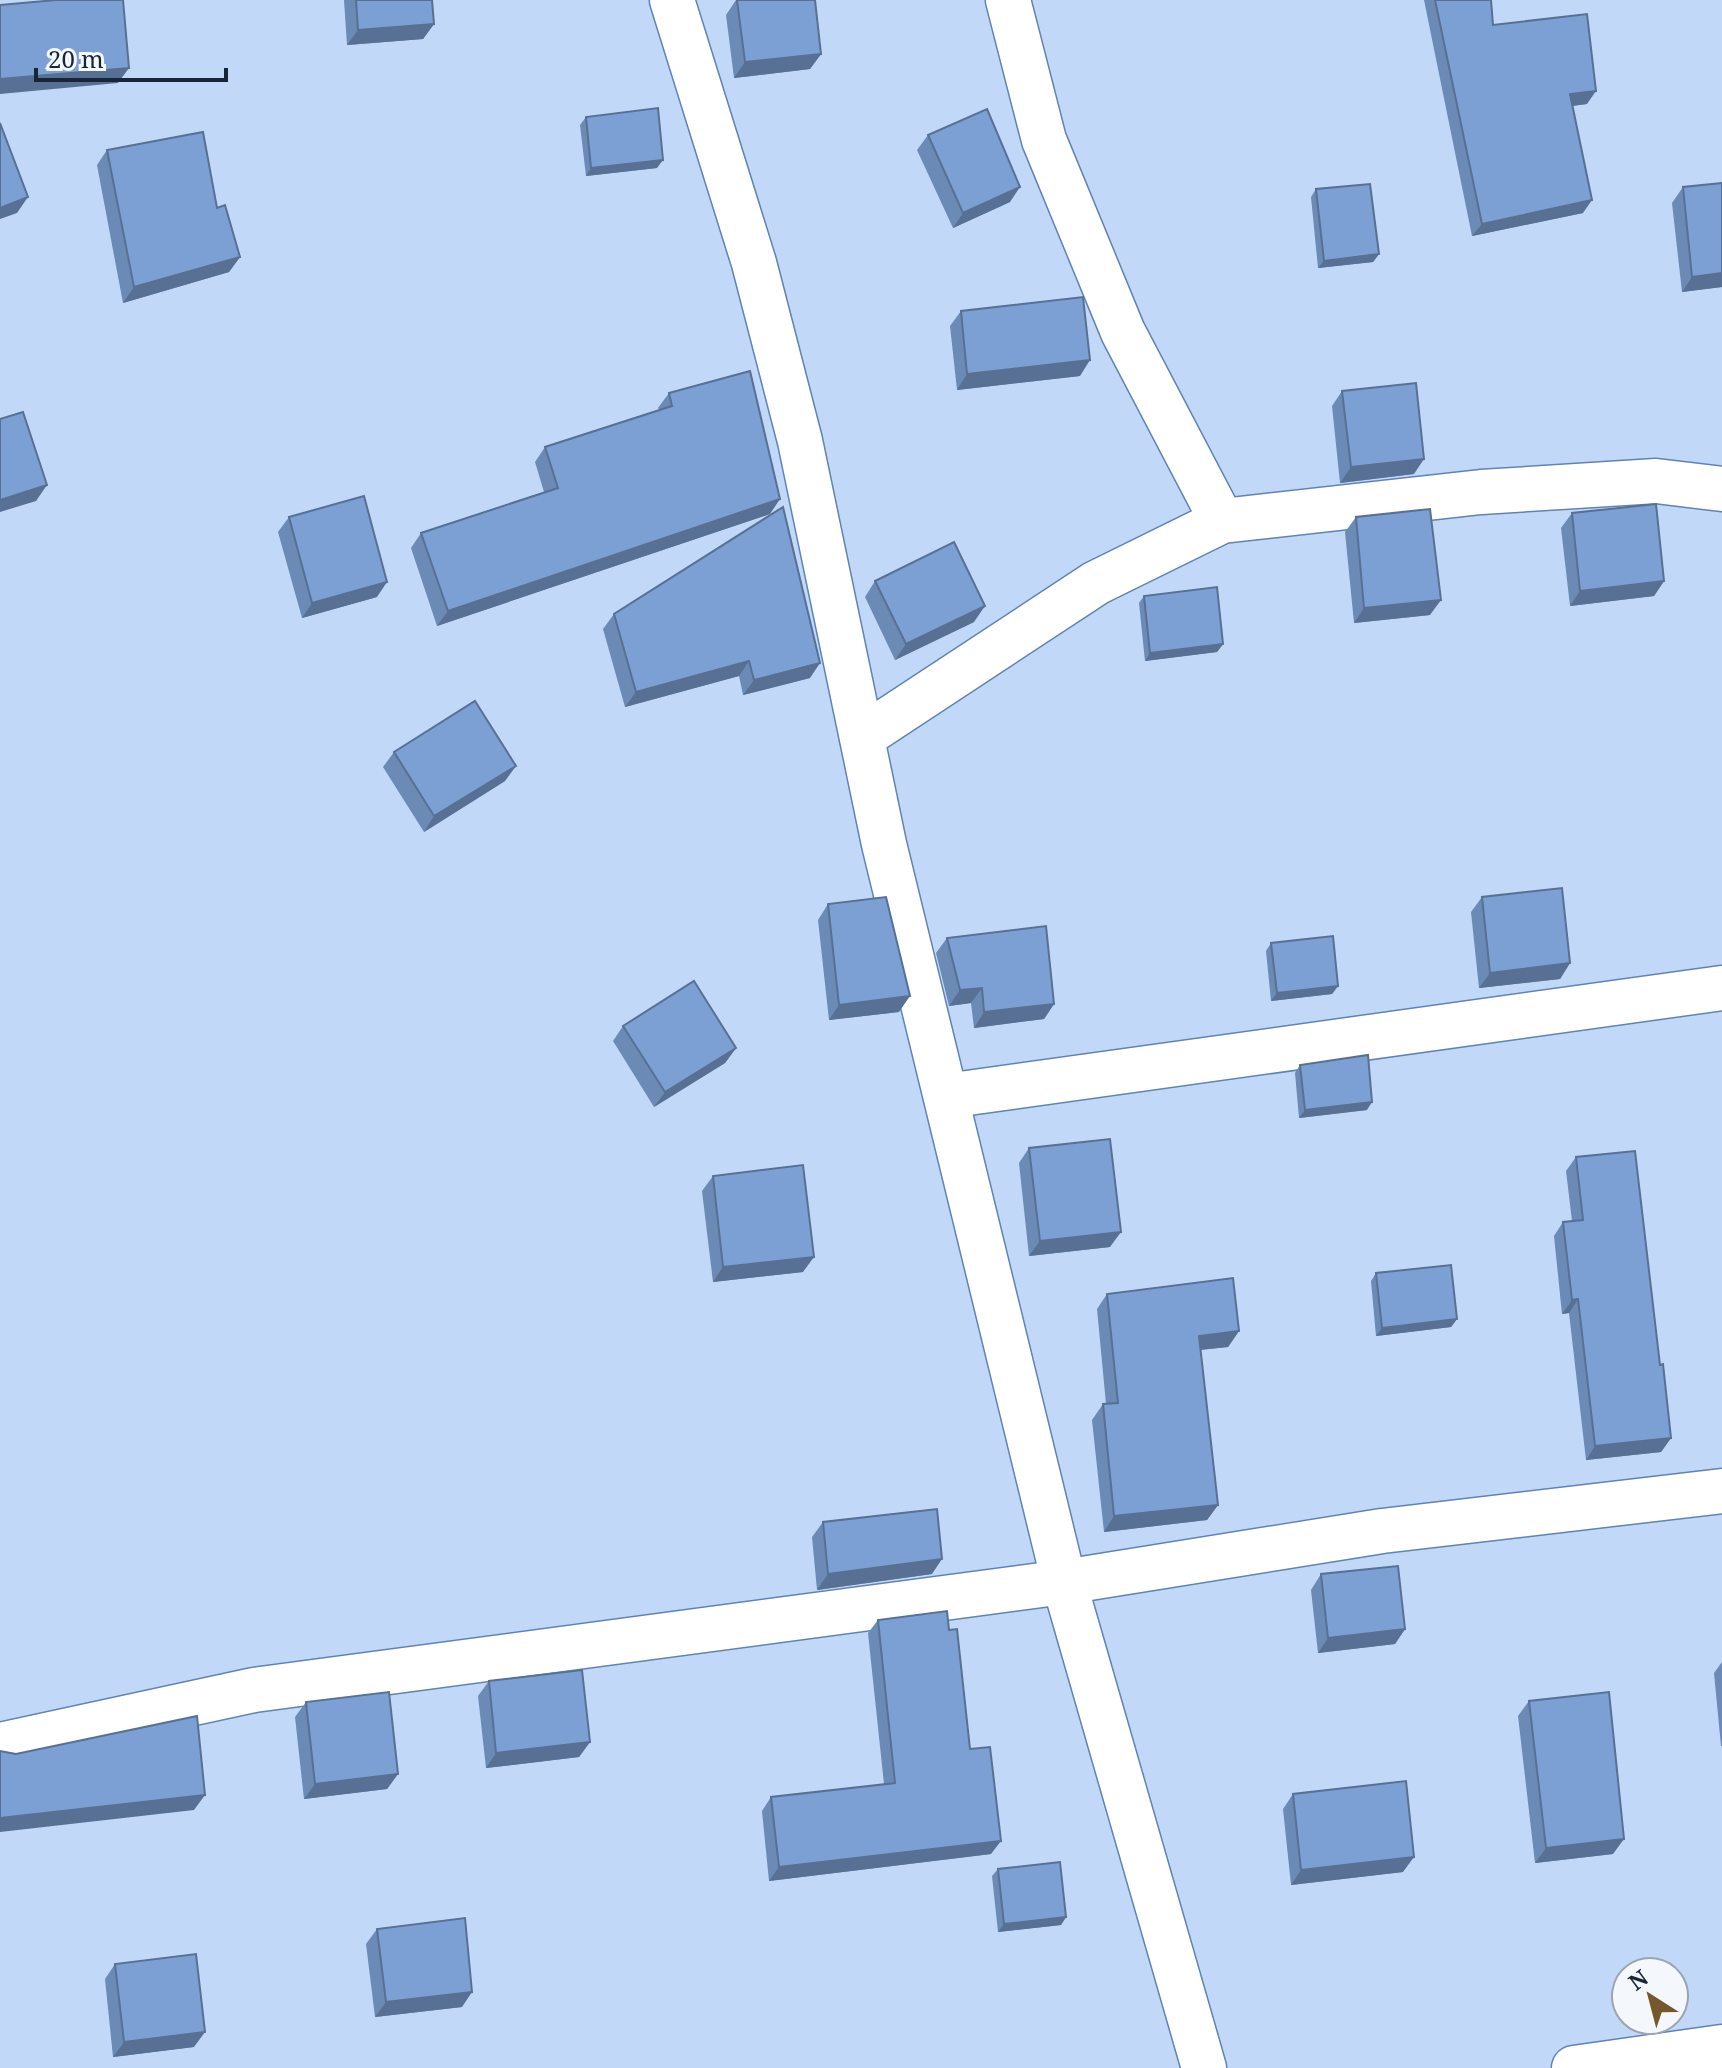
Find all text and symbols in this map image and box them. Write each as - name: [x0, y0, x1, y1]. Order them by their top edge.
- scale bar: [36, 32, 226, 82]
- text: 20 m: [48, 42, 104, 75]
- north arrow: [1610, 1956, 1690, 2036]
- text: N: [1622, 1962, 1653, 1996]

